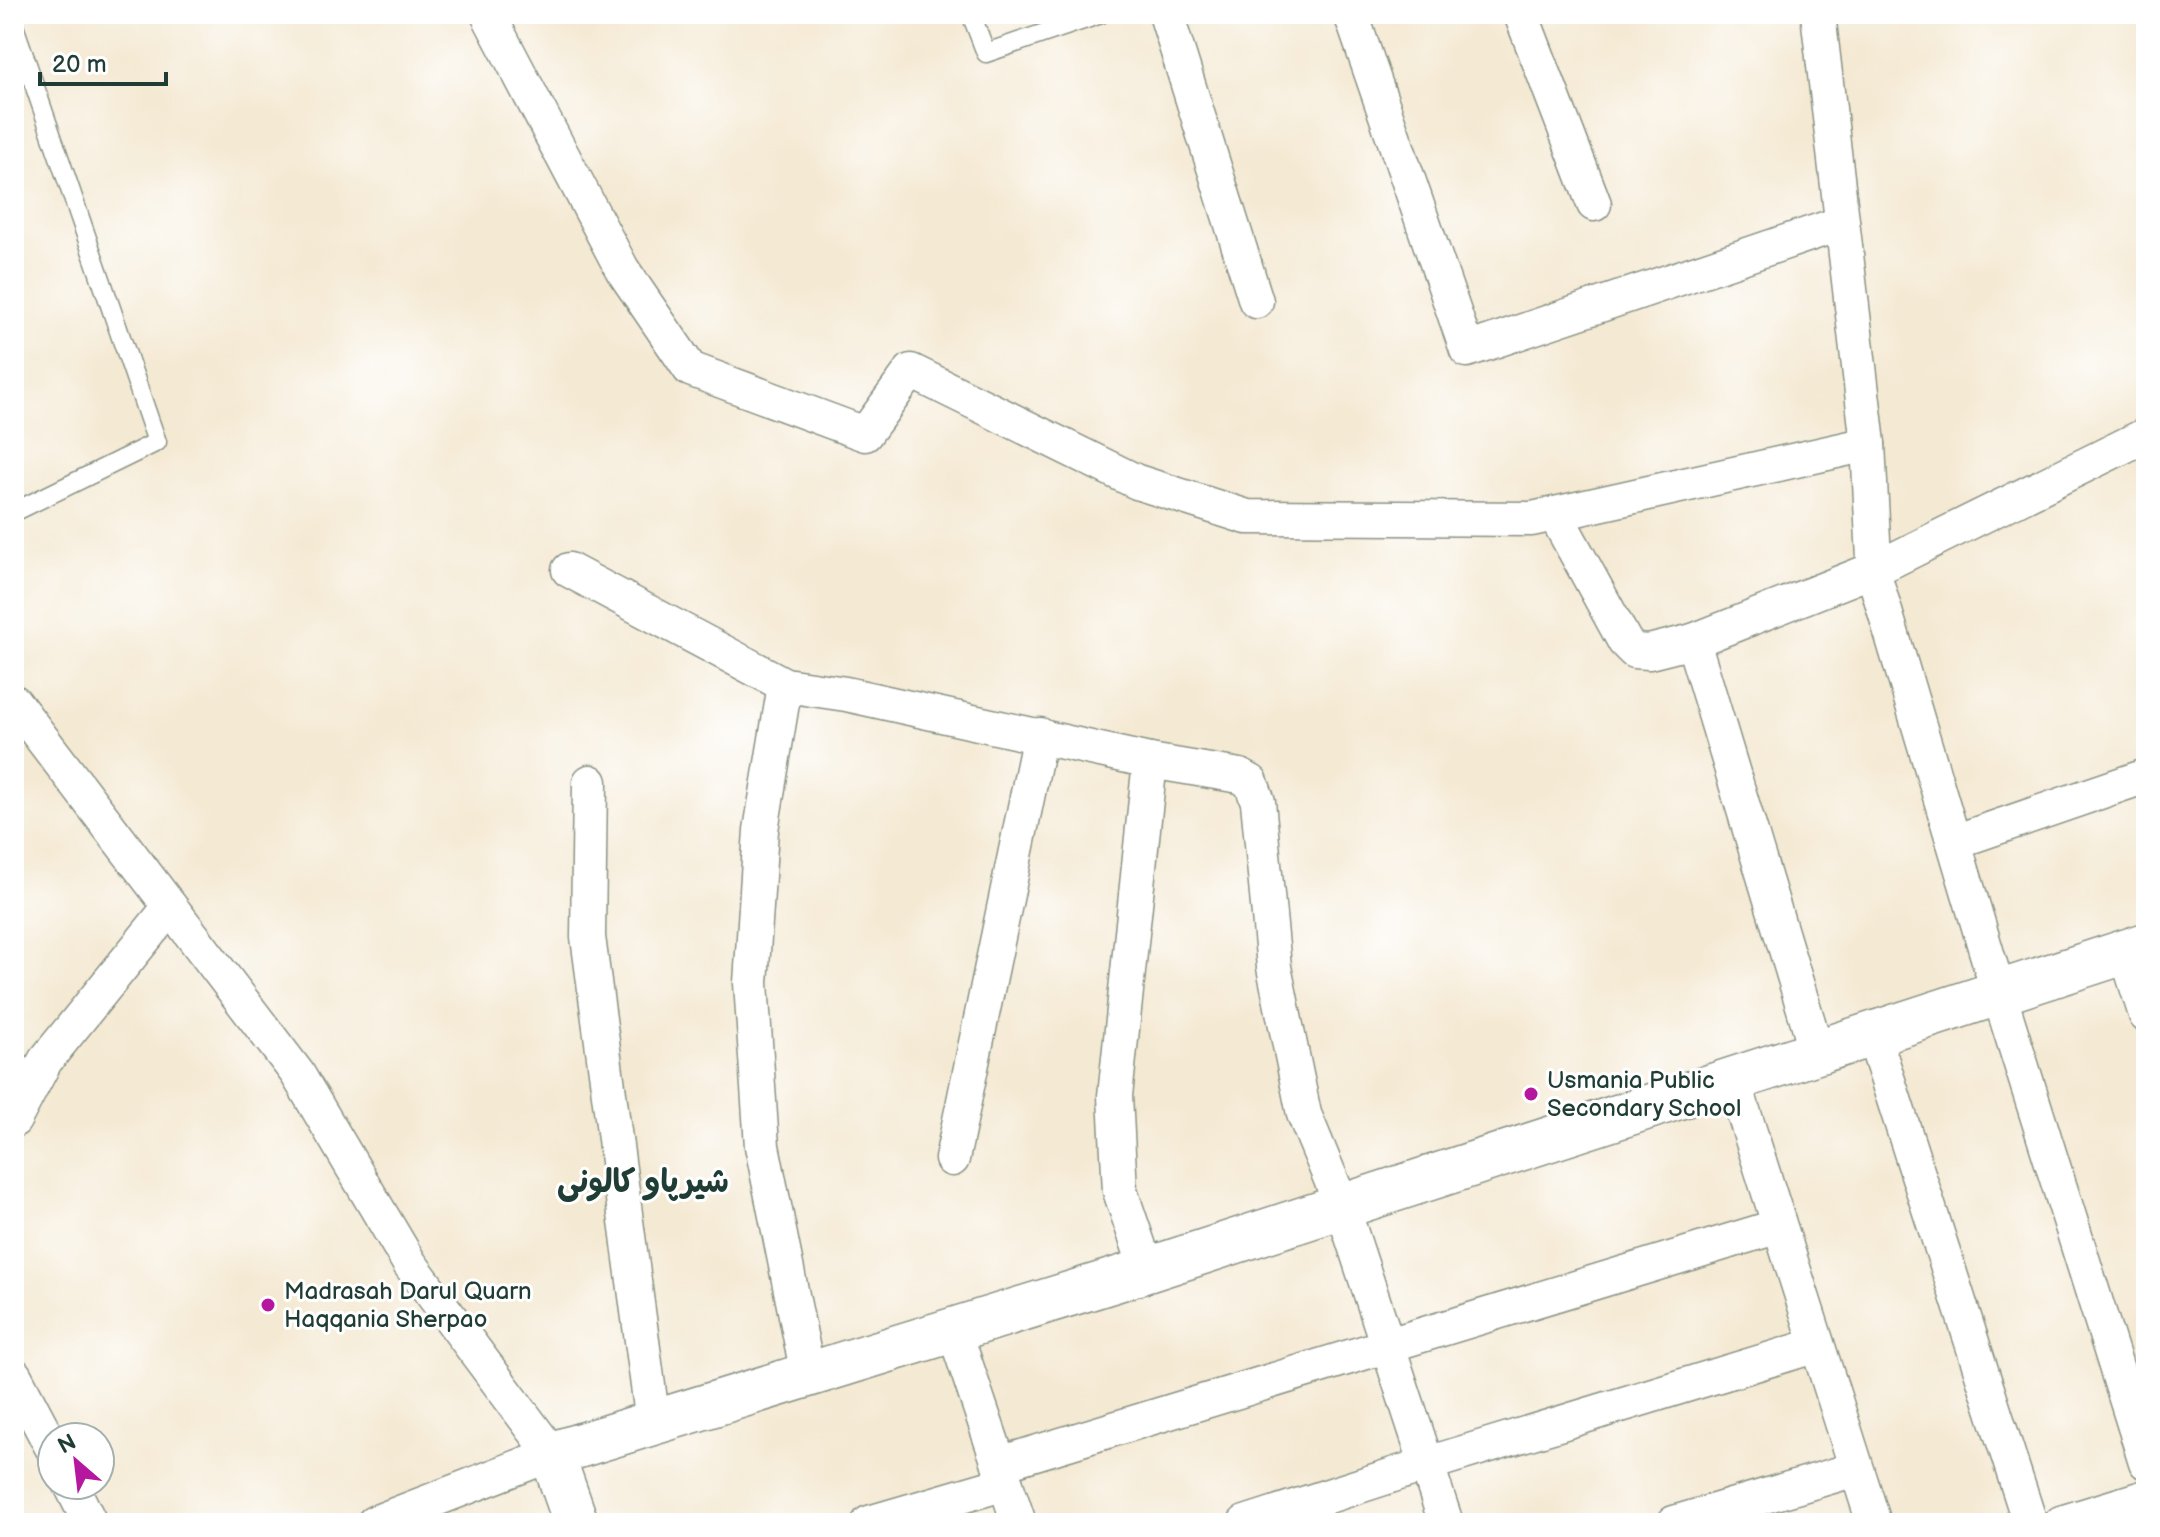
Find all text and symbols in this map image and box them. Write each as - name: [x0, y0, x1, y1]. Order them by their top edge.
- scale bar: [40, 36, 166, 86]
- text: 20 m: [52, 50, 107, 79]
- place label: Usmania Public Secondary School: [1547, 1066, 1741, 1123]
- marker: Usmania Public Secondary School: [1522, 1085, 1540, 1103]
- district label: شیرپاو کالونی: [557, 1163, 729, 1202]
- place label: Madrasah Darul Quarn Haqqania Sherpao: [284, 1277, 531, 1334]
- marker: Madrasah Darul Quarn Haqqania Sherpao: [259, 1296, 277, 1314]
- north arrow: [36, 1421, 116, 1501]
- text: N: [54, 1429, 81, 1460]

